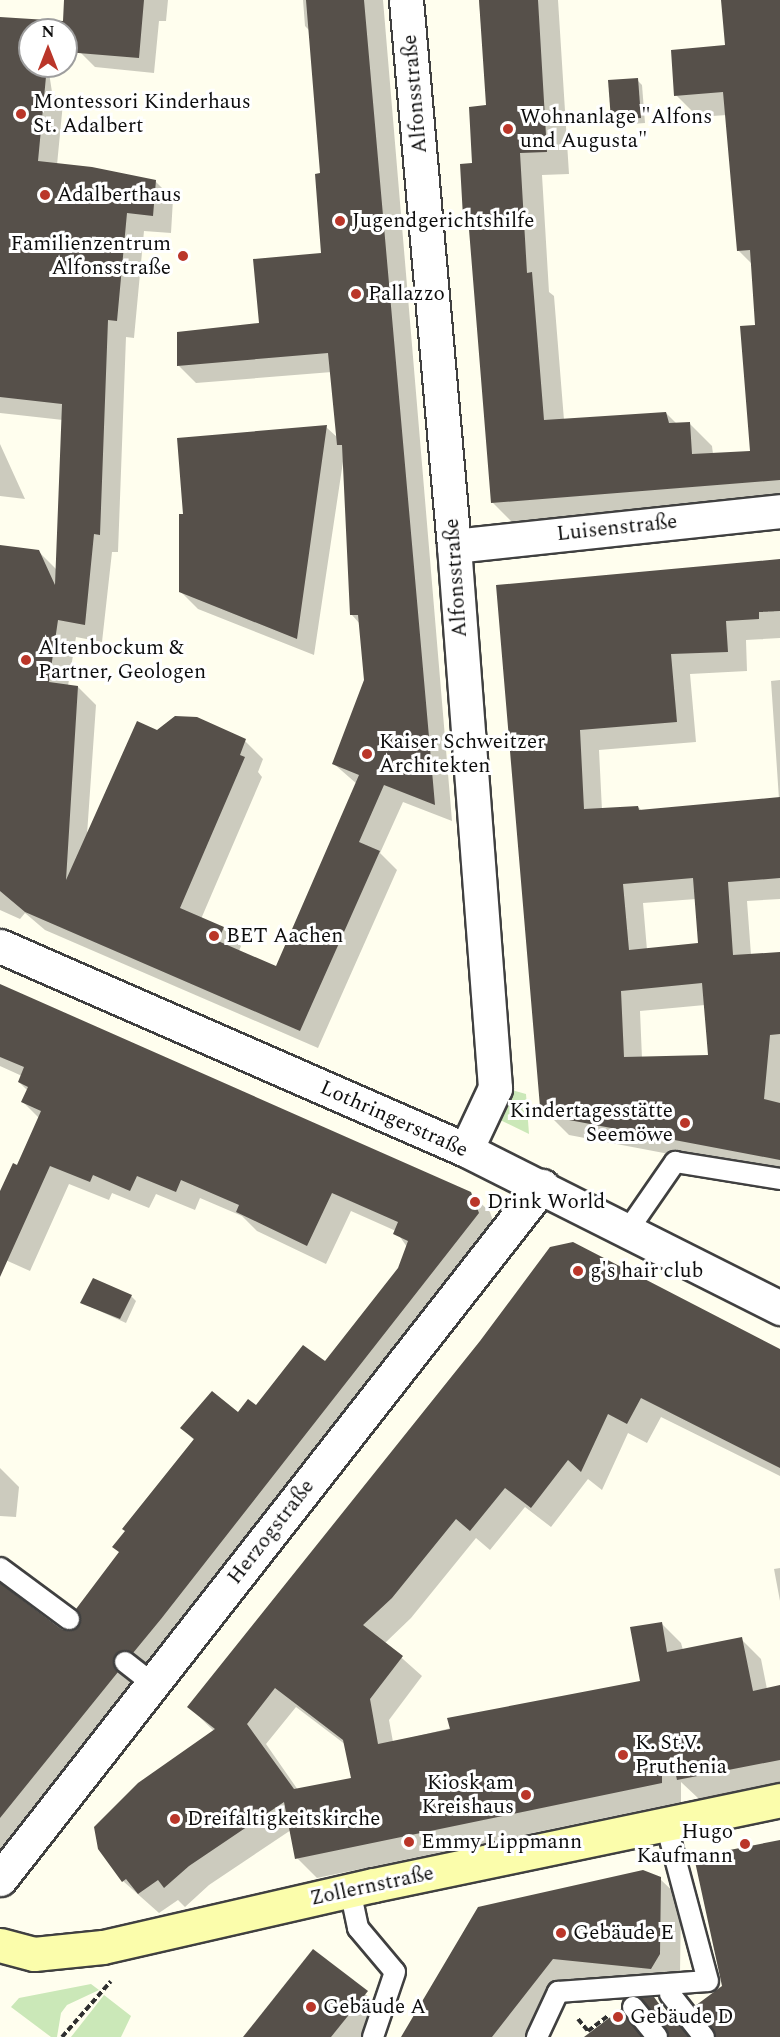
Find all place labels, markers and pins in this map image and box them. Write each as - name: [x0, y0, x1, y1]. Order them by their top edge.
- place label: Montessori Kinderhaus St. Adalbert: [33, 89, 251, 139]
- place label: Wohnanlage "Alfons und Augusta": [520, 104, 712, 154]
- marker: Montessori Kinderhaus St. Adalbert: [14, 107, 28, 121]
- marker: Wohnanlage "Alfons und Augusta": [501, 122, 515, 136]
- place label: Adalberthaus: [57, 182, 181, 208]
- marker: Adalberthaus: [38, 188, 52, 202]
- place label: Jugendgerichtshilfe: [352, 208, 534, 234]
- marker: Jugendgerichtshilfe: [333, 214, 347, 228]
- place label: Familienzentrum Alfonsstraße: [11, 231, 171, 281]
- marker: Familienzentrum Alfonsstraße: [176, 249, 190, 263]
- place label: Pallazzo: [368, 281, 445, 307]
- marker: Pallazzo: [349, 287, 363, 301]
- place label: Altenbockum & Partner, Geologen: [38, 635, 206, 685]
- marker: Altenbockum & Partner, Geologen: [19, 653, 33, 667]
- place label: Kaiser Schweitzer Architekten: [379, 729, 545, 779]
- marker: Kaiser Schweitzer Architekten: [360, 747, 374, 761]
- place label: BET Aachen: [226, 923, 343, 949]
- marker: BET Aachen: [207, 929, 221, 943]
- place label: Kindertagesstätte Seemöwe: [510, 1098, 673, 1148]
- marker: Kindertagesstätte Seemöwe: [678, 1116, 692, 1130]
- place label: Drink World: [487, 1189, 605, 1215]
- marker: Drink World: [468, 1195, 482, 1209]
- place label: g's hair club: [590, 1258, 703, 1284]
- marker: g's hair club: [571, 1264, 585, 1278]
- place label: K. St.V. Pruthenia: [635, 1730, 727, 1780]
- marker: K. St.V. Pruthenia: [616, 1748, 630, 1762]
- place label: Kiosk am Kreishaus: [422, 1770, 514, 1820]
- marker: Kiosk am Kreishaus: [519, 1788, 533, 1802]
- place label: Dreifaltigkeitskirche: [187, 1806, 380, 1832]
- marker: Dreifaltigkeitskirche: [168, 1812, 182, 1826]
- place label: Hugo Kaufmann: [636, 1819, 733, 1869]
- place label: Emmy Lippmann: [421, 1829, 582, 1855]
- marker: Emmy Lippmann: [402, 1835, 416, 1849]
- marker: Hugo Kaufmann: [738, 1837, 752, 1851]
- place label: Gebäude E: [573, 1920, 674, 1946]
- marker: Gebäude E: [554, 1926, 568, 1940]
- place label: Gebäude A: [323, 1994, 426, 2020]
- marker: Gebäude A: [304, 2000, 318, 2014]
- place label: Gebäude D: [630, 2004, 734, 2030]
- marker: Gebäude D: [611, 2010, 625, 2024]

